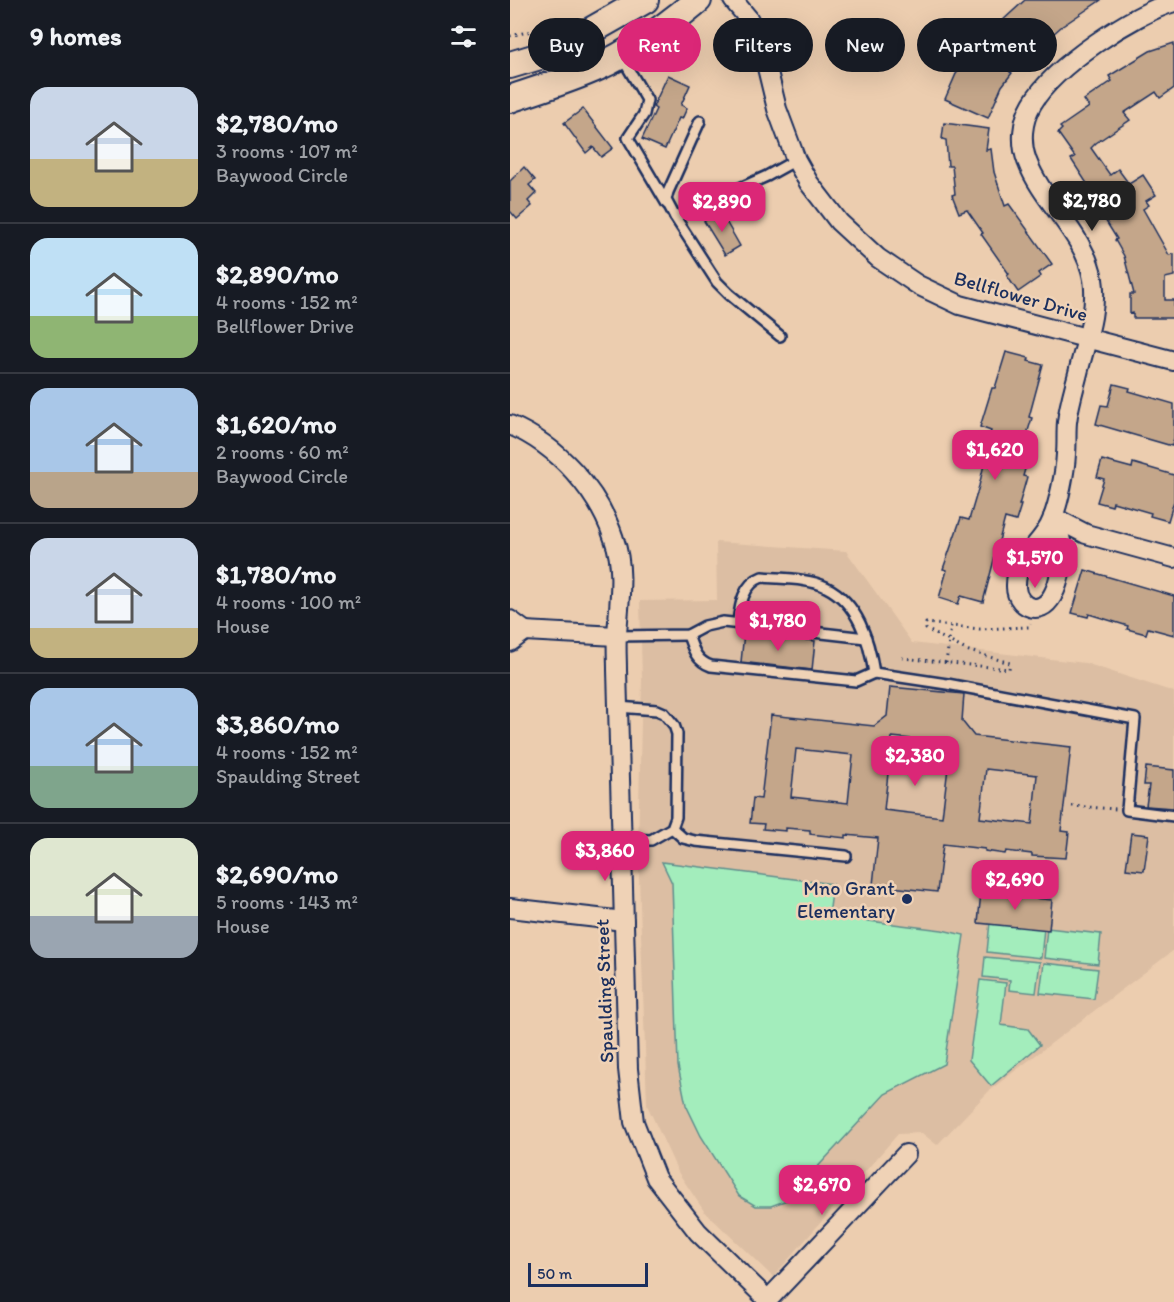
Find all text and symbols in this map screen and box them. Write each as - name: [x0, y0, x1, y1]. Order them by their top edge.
- chip: Buy: [528, 18, 605, 72]
- chip: Rent: [617, 18, 701, 72]
- chip: Filters: [713, 18, 813, 72]
- chip: New: [825, 18, 905, 72]
- chip: Apartment: [917, 18, 1057, 72]
- text: 9 homes: [30, 20, 122, 52]
- icon: filters: [447, 20, 480, 53]
- text: $2,780/mo: [216, 107, 338, 139]
- icon: home: [78, 111, 150, 183]
- text: 3 rooms · 107 m²: [216, 139, 358, 163]
- text: Baywood Circle: [216, 163, 348, 187]
- pin: $2,780: [1043, 181, 1141, 232]
- pin: $2,890: [673, 182, 771, 233]
- text: $2,780: [1063, 188, 1121, 212]
- text: $2,890: [692, 189, 752, 213]
- text: $2,890/mo: [216, 258, 339, 290]
- icon: home: [78, 262, 150, 334]
- street label: Bellflower Drive: [951, 265, 1091, 327]
- text: 4 rooms · 152 m²: [216, 290, 358, 314]
- text: Bellflower Drive: [216, 314, 354, 338]
- text: $1,620/mo: [216, 408, 337, 440]
- icon: home: [78, 412, 150, 484]
- pin: $1,620: [946, 430, 1044, 481]
- text: $1,620: [966, 437, 1024, 461]
- text: 2 rooms · 60 m²: [216, 440, 349, 464]
- text: Baywood Circle: [216, 464, 348, 488]
- pin: $1,570: [986, 538, 1084, 589]
- text: $1,570: [1007, 545, 1063, 569]
- text: $1,780/mo: [216, 558, 337, 590]
- icon: home: [78, 562, 150, 634]
- text: 4 rooms · 100 m²: [216, 590, 361, 614]
- pin: $1,780: [729, 601, 827, 652]
- text: $1,780: [749, 608, 807, 632]
- text: House: [216, 614, 270, 638]
- text: $3,860/mo: [216, 708, 340, 740]
- icon: home: [78, 712, 150, 784]
- pin: $2,380: [866, 736, 964, 787]
- text: 4 rooms · 152 m²: [216, 740, 358, 764]
- text: $2,380: [885, 743, 945, 767]
- text: Spaulding Street: [216, 764, 360, 788]
- pin: $3,860: [556, 831, 654, 882]
- text: $3,860: [575, 838, 635, 862]
- text: $2,690/mo: [216, 858, 338, 890]
- pin: $2,690: [966, 860, 1064, 911]
- icon: home: [78, 862, 150, 934]
- text: $2,690: [986, 867, 1044, 891]
- place label: Mno Grant Elementary: [797, 876, 896, 923]
- text: 5 rooms · 143 m²: [216, 890, 358, 914]
- marker: Mno Grant Elementary: [900, 892, 914, 906]
- text: House: [216, 914, 270, 938]
- street label: Spaulding Street: [589, 918, 619, 1063]
- pin: $2,670: [773, 1165, 871, 1216]
- text: $2,670: [793, 1172, 851, 1196]
- scale bar: [528, 1260, 648, 1288]
- text: 50 m: [537, 1264, 572, 1283]

